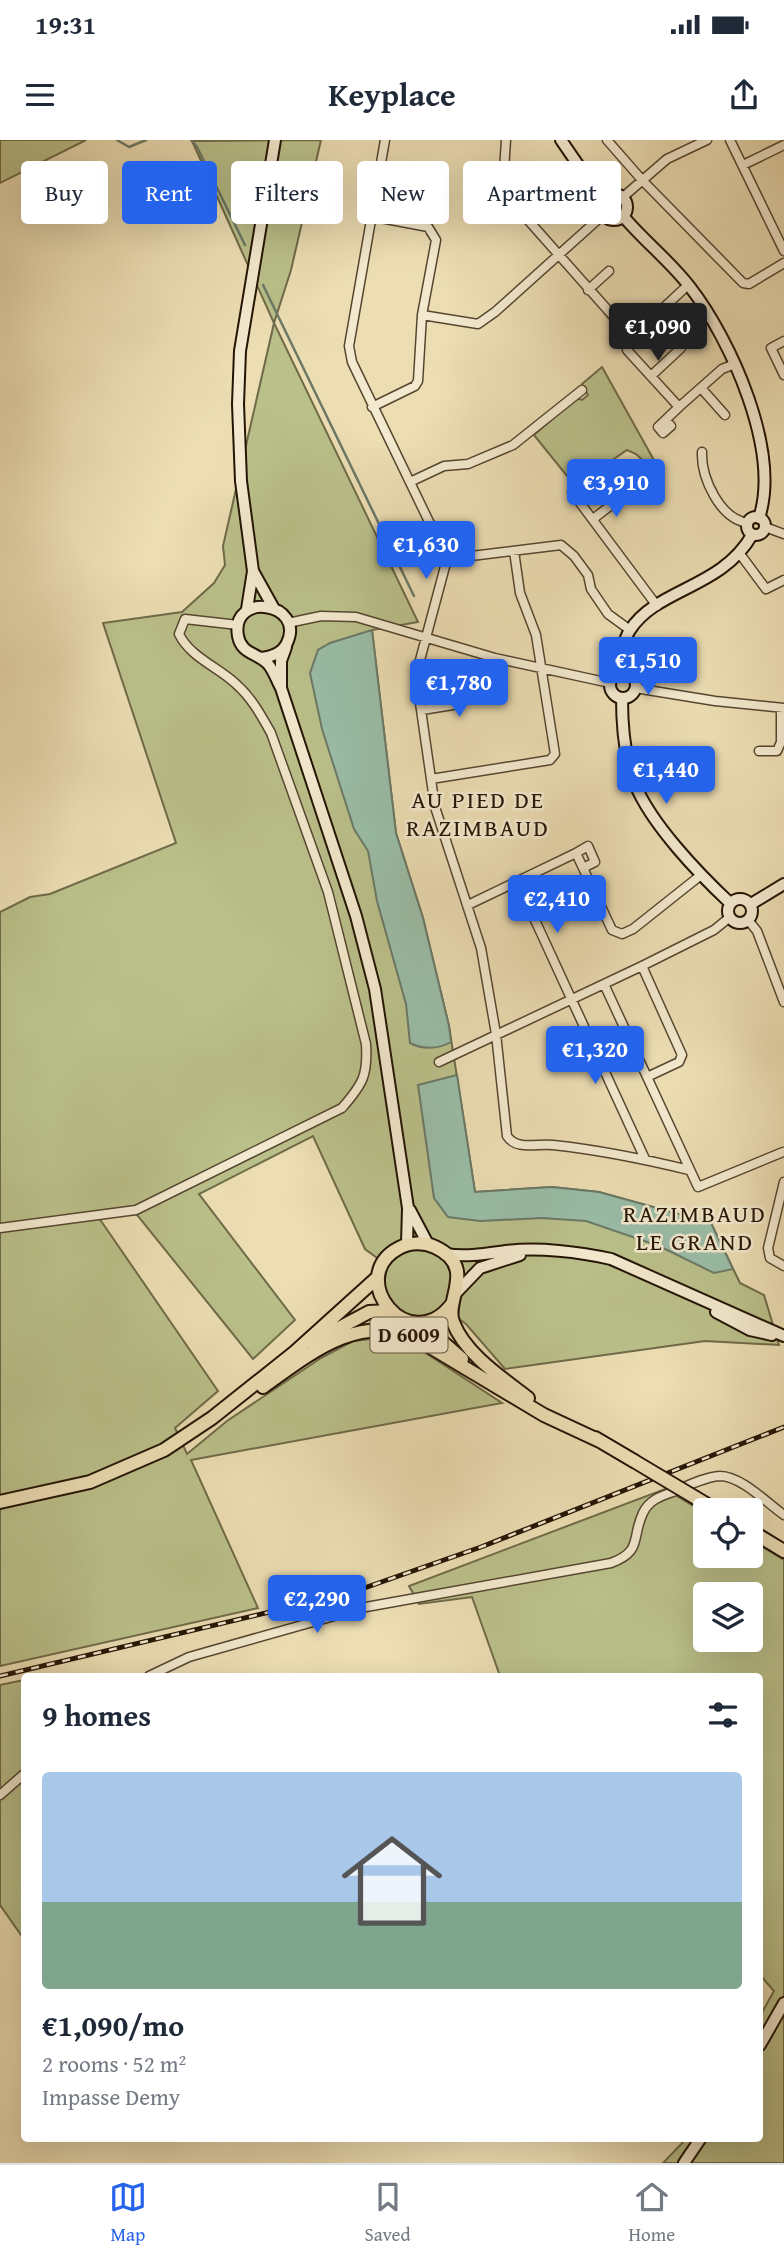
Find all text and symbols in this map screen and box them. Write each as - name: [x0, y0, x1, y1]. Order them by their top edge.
- text: 19:31: [35, 5, 96, 44]
- text: Keyplace: [328, 71, 456, 118]
- icon: menu: [21, 76, 59, 114]
- icon: share: [725, 76, 763, 114]
- chip: Buy: [21, 161, 108, 224]
- chip: Rent: [122, 161, 217, 224]
- chip: Filters: [231, 161, 343, 224]
- chip: New: [357, 161, 449, 224]
- chip: Apartment: [463, 161, 621, 224]
- pin: €1,090: [601, 304, 715, 363]
- text: €1,090: [625, 309, 691, 342]
- pin: €3,910: [559, 460, 673, 519]
- text: €3,910: [583, 465, 649, 498]
- pin: €1,630: [369, 522, 483, 581]
- text: €1,630: [393, 527, 459, 560]
- pin: €1,510: [591, 638, 705, 697]
- text: €1,510: [615, 643, 681, 676]
- pin: €1,780: [402, 660, 516, 719]
- text: €1,780: [426, 665, 492, 698]
- pin: €1,440: [609, 746, 723, 806]
- text: €1,440: [633, 752, 699, 785]
- district label: AU PIED DE RAZIMBAUD: [406, 782, 550, 845]
- pin: €2,410: [500, 876, 614, 935]
- text: €2,410: [524, 881, 590, 914]
- pin: €1,320: [538, 1026, 652, 1086]
- text: €1,320: [562, 1032, 628, 1065]
- district label: RAZIMBAUD LE GRAND: [623, 1196, 767, 1259]
- road number: D 6009: [370, 1318, 448, 1352]
- map controls: [693, 1498, 763, 1652]
- button: locate: [693, 1498, 763, 1568]
- pin: €2,290: [260, 1576, 374, 1635]
- text: €2,290: [284, 1581, 350, 1614]
- button: layers: [693, 1582, 763, 1652]
- text: 9 homes: [42, 1693, 151, 1737]
- icon: filters: [704, 1696, 742, 1734]
- icon: home: [329, 1818, 455, 1944]
- text: €1,090/mo: [42, 2003, 184, 2047]
- text: 2 rooms · 52 m²: [42, 2047, 186, 2080]
- text: Impasse Demy: [42, 2080, 180, 2113]
- tab: Map: [109, 2178, 147, 2248]
- tab: Saved: [365, 2178, 411, 2248]
- tab: Home: [628, 2178, 675, 2248]

